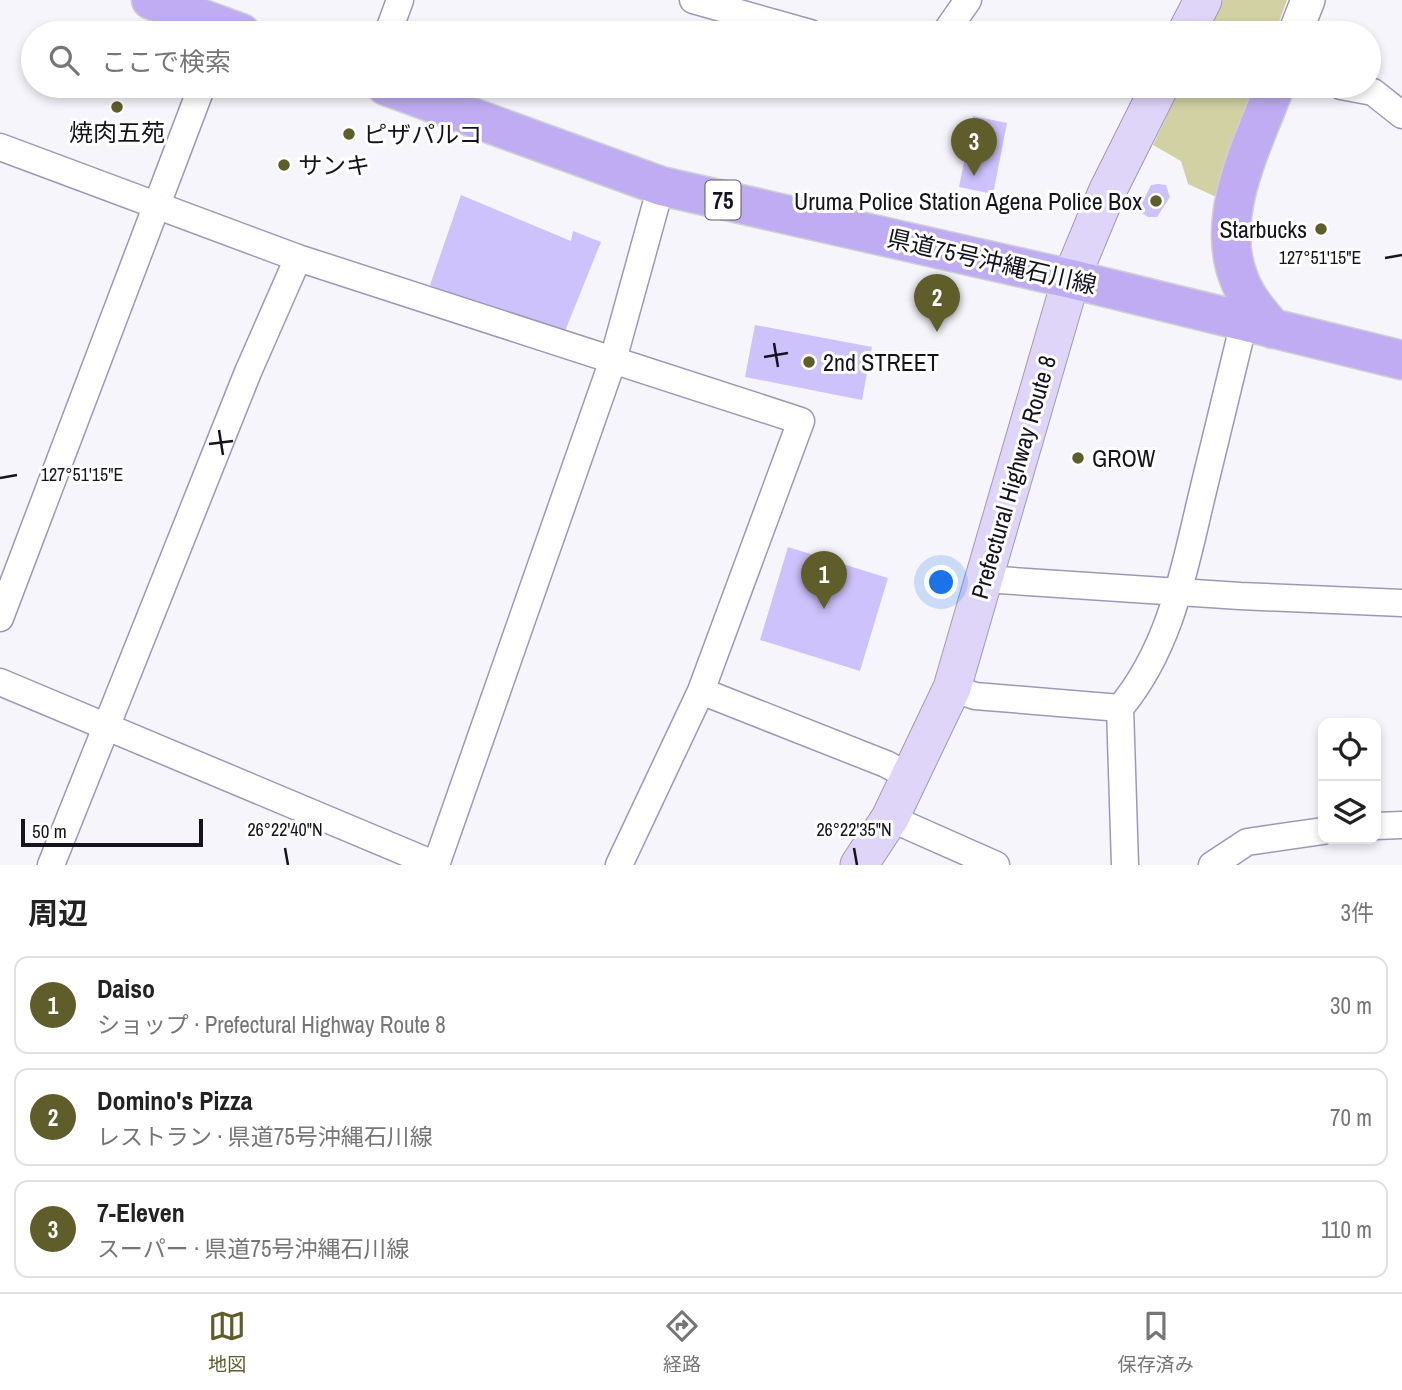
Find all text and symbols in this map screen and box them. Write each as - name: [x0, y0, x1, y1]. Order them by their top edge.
- search box: [21, 21, 1381, 98]
- icon: search: [45, 41, 83, 79]
- text: ここで検索: [101, 44, 231, 79]
- marker: 焼肉五苑: [109, 99, 125, 115]
- place label: 焼肉五苑: [69, 116, 165, 148]
- place label: ピザパルコ: [363, 118, 483, 150]
- pin: 3: [951, 118, 997, 176]
- marker: ピザパルコ: [341, 126, 357, 142]
- place label: サンキ: [298, 149, 370, 181]
- marker: サンキ: [276, 157, 292, 173]
- road number: 75: [706, 181, 740, 220]
- place label: Uruma Police Station Agena Police Box: [794, 185, 1142, 217]
- marker: Uruma Police Station Agena Police Box: [1148, 193, 1164, 209]
- place label: Starbucks: [1219, 213, 1307, 245]
- street label: 県道75号沖縄石川線: [884, 221, 1100, 301]
- marker: Starbucks: [1313, 221, 1329, 237]
- text: 127°51'15"E: [1279, 245, 1361, 270]
- pin: 2: [914, 274, 960, 332]
- place label: 2nd STREET: [823, 346, 939, 378]
- street label: Prefectural Highway Route 8: [963, 352, 1063, 602]
- marker: 2nd STREET: [801, 354, 817, 370]
- place label: GROW: [1092, 442, 1156, 474]
- marker: GROW: [1070, 450, 1086, 466]
- text: 127°51'15"E: [41, 462, 123, 487]
- pin: 1: [801, 551, 847, 609]
- your location: [924, 565, 958, 599]
- map controls: [1318, 718, 1381, 844]
- button: locate: [1318, 718, 1381, 781]
- button: layers: [1318, 781, 1381, 844]
- scale bar: [21, 816, 203, 848]
- text: 26°22'40"N: [247, 817, 323, 842]
- text: 26°22'35"N: [816, 817, 892, 842]
- text: 50 m: [32, 818, 67, 844]
- text: 周辺: [28, 893, 88, 933]
- text: 3件: [1341, 897, 1374, 928]
- text: Daiso: [97, 971, 155, 1006]
- text: 1: [48, 990, 58, 1021]
- text: 30 m: [1330, 990, 1372, 1021]
- text: ショップ · Prefectural Highway Route 8: [97, 1009, 446, 1040]
- text: Domino's Pizza: [97, 1083, 253, 1118]
- text: 2: [48, 1102, 58, 1133]
- text: 70 m: [1330, 1102, 1372, 1133]
- text: レストラン · 県道75号沖縄石川線: [97, 1121, 433, 1152]
- text: 7-Eleven: [97, 1195, 185, 1230]
- text: 3: [48, 1214, 58, 1245]
- text: 110 m: [1321, 1214, 1372, 1245]
- text: スーパー · 県道75号沖縄石川線: [97, 1233, 409, 1264]
- tab: 地図: [208, 1307, 246, 1377]
- tab: 経路: [663, 1307, 701, 1377]
- tab: 保存済み: [1118, 1307, 1194, 1377]

